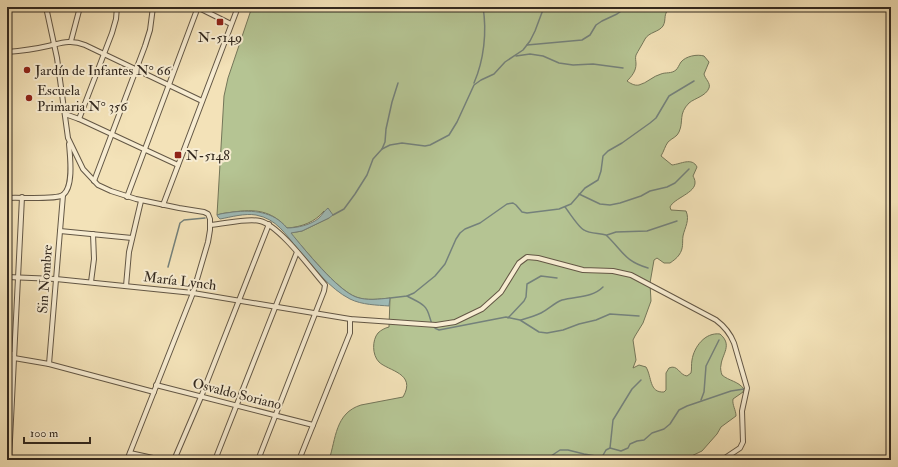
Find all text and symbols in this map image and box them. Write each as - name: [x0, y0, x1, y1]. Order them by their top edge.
- marker: N-5149: [215, 17, 225, 27]
- place label: N-5149: [198, 29, 242, 46]
- place label: Jardín de Infantes N° 66: [34, 62, 172, 79]
- marker: Jardín de Infantes N° 66: [22, 65, 32, 75]
- place label: Escuela Primaria N° 356: [37, 82, 128, 115]
- marker: Escuela Primaria N° 356: [24, 93, 34, 103]
- place label: N-5148: [186, 147, 230, 164]
- marker: N-5148: [173, 150, 183, 160]
- street label: Sin Nombre: [34, 244, 56, 314]
- street label: María Lynch: [142, 268, 218, 295]
- street label: Osvaldo Soriano: [191, 375, 284, 413]
- scale bar: [24, 419, 90, 445]
- text: 100 m: [30, 426, 59, 441]

